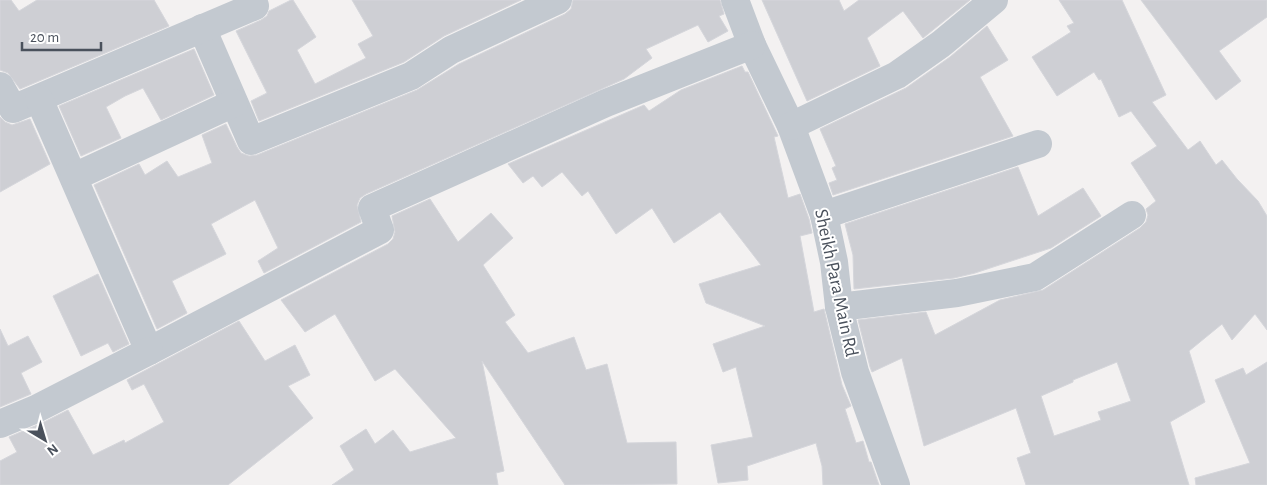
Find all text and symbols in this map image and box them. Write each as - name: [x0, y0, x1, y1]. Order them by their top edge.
- scale bar: [22, 20, 101, 52]
- text: 20 m: [30, 30, 59, 45]
- street label: Sheikh Para Main Rd: [811, 207, 861, 359]
- north arrow: [20, 415, 70, 465]
- text: N: [44, 441, 61, 458]

